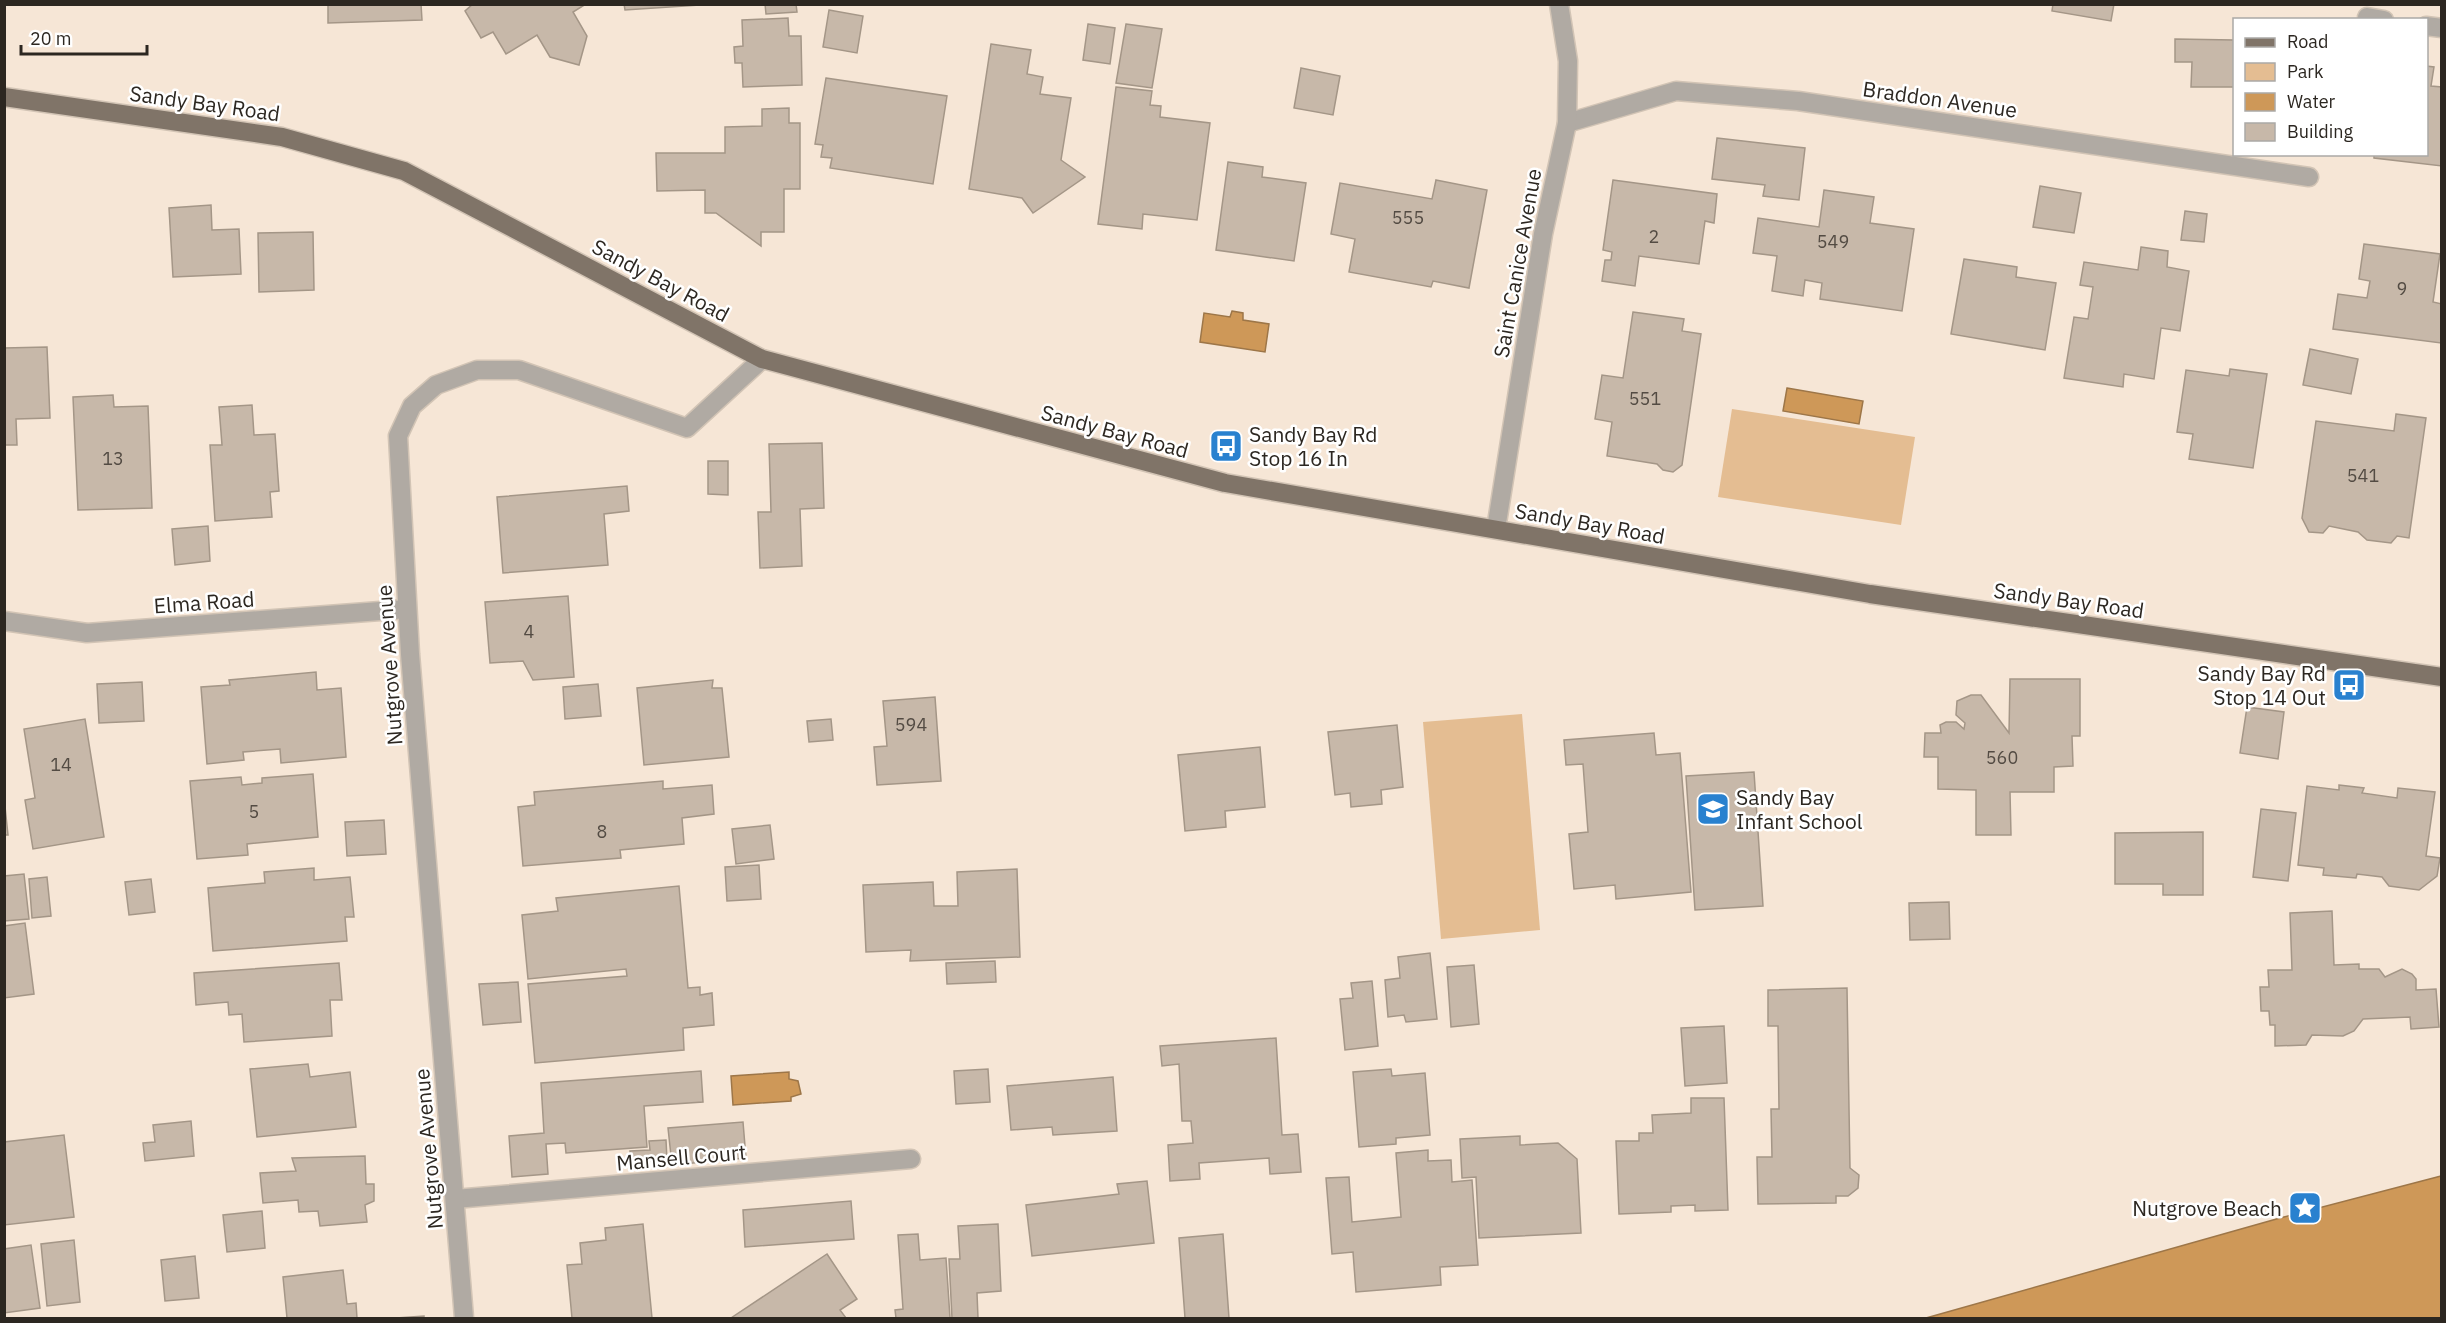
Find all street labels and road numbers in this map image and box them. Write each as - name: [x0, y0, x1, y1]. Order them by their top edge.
- street label: Braddon Avenue: [1861, 74, 2019, 124]
- street label: Sandy Bay Road: [128, 79, 282, 127]
- street label: Saint Canice Avenue: [1487, 166, 1547, 360]
- street label: Sandy Bay Road: [588, 232, 734, 328]
- street label: Sandy Bay Road: [1038, 398, 1192, 464]
- street label: Sandy Bay Road: [1513, 496, 1667, 550]
- street label: Sandy Bay Road: [1992, 576, 2146, 624]
- street label: Nutgrove Avenue: [369, 584, 409, 746]
- street label: Elma Road: [153, 585, 255, 619]
- street label: Nutgrove Avenue: [407, 1068, 449, 1230]
- street label: Mansell Court: [615, 1137, 747, 1177]

